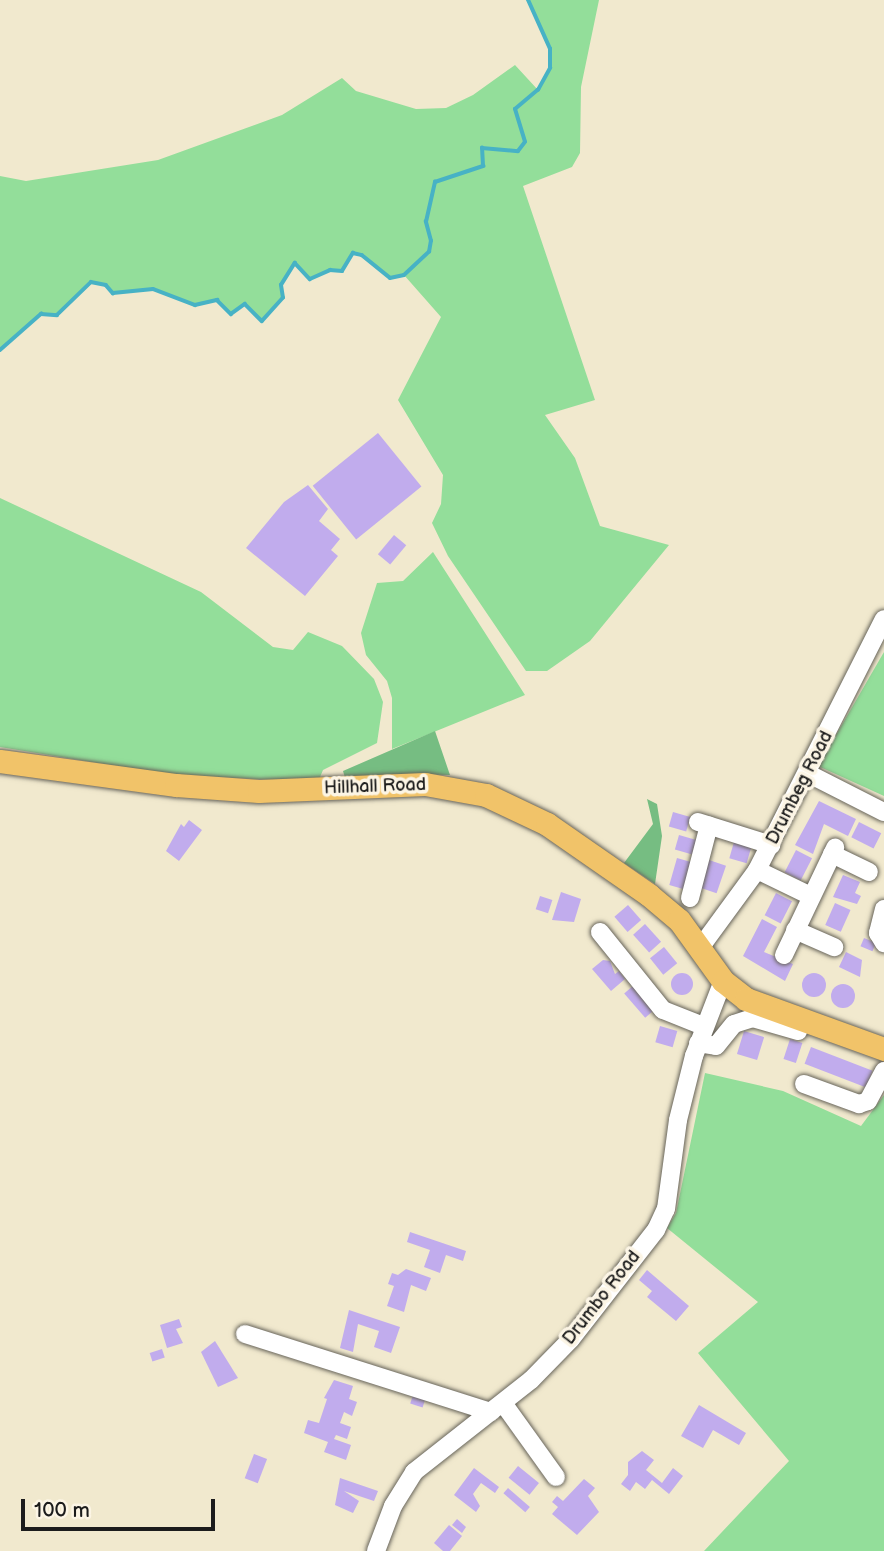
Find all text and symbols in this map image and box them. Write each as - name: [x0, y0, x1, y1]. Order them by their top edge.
- street label: Drumbeg Road: [762, 728, 838, 848]
- street label: Hillhall Road: [324, 774, 426, 800]
- street label: Drumbo Road: [559, 1247, 645, 1349]
- scale bar: [24, 1484, 219, 1528]
- text: 100 m: [34, 1498, 90, 1523]

